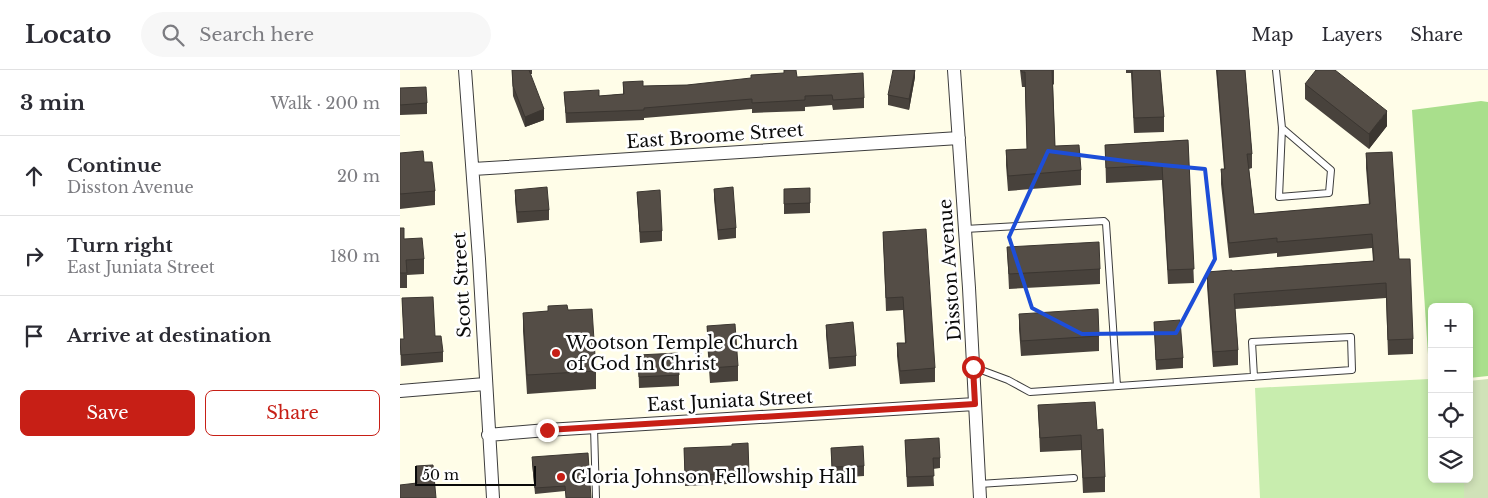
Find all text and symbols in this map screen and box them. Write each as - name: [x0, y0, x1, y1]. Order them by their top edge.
- search box: [141, 12, 491, 57]
- text: Locato: [25, 20, 111, 49]
- icon: search: [159, 21, 187, 49]
- text: Search here: [199, 23, 314, 46]
- text: Map: [1252, 24, 1293, 46]
- text: Layers: [1321, 24, 1382, 46]
- text: Share: [1410, 24, 1463, 46]
- text: 3 min: [20, 90, 85, 116]
- text: Walk · 200 m: [271, 93, 380, 113]
- street label: East Broome Street: [626, 119, 805, 153]
- text: Continue: [67, 154, 162, 177]
- icon: ahead: [20, 162, 48, 190]
- text: 20 m: [337, 166, 380, 186]
- text: Disston Avenue: [67, 177, 194, 197]
- street label: Disston Avenue: [934, 198, 966, 342]
- street label: Scott Street: [448, 231, 476, 338]
- text: Turn right: [67, 234, 173, 257]
- icon: right: [20, 242, 48, 270]
- text: 180 m: [330, 246, 380, 266]
- text: East Juniata Street: [67, 257, 215, 277]
- map controls: [1428, 303, 1473, 483]
- button: +: [1428, 303, 1473, 348]
- icon: arrive: [20, 322, 48, 350]
- text: Arrive at destination: [67, 324, 271, 347]
- place label: Wootson Temple Church of God In Christ: [565, 332, 798, 375]
- marker: Wootson Temple Church of God In Christ: [550, 347, 562, 359]
- button: −: [1428, 348, 1473, 393]
- route start: [962, 356, 985, 379]
- street label: East Juniata Street: [646, 386, 814, 416]
- button: Save: [20, 390, 195, 436]
- button: Share: [205, 390, 380, 436]
- button: locate: [1428, 393, 1473, 438]
- route end: [536, 419, 559, 442]
- button: layers: [1428, 438, 1473, 483]
- scale bar: [415, 463, 536, 486]
- text: 50 m: [422, 466, 459, 484]
- place label: Gloria Johnson Fellowship Hall: [571, 466, 857, 488]
- marker: Gloria Johnson Fellowship Hall: [555, 471, 567, 483]

